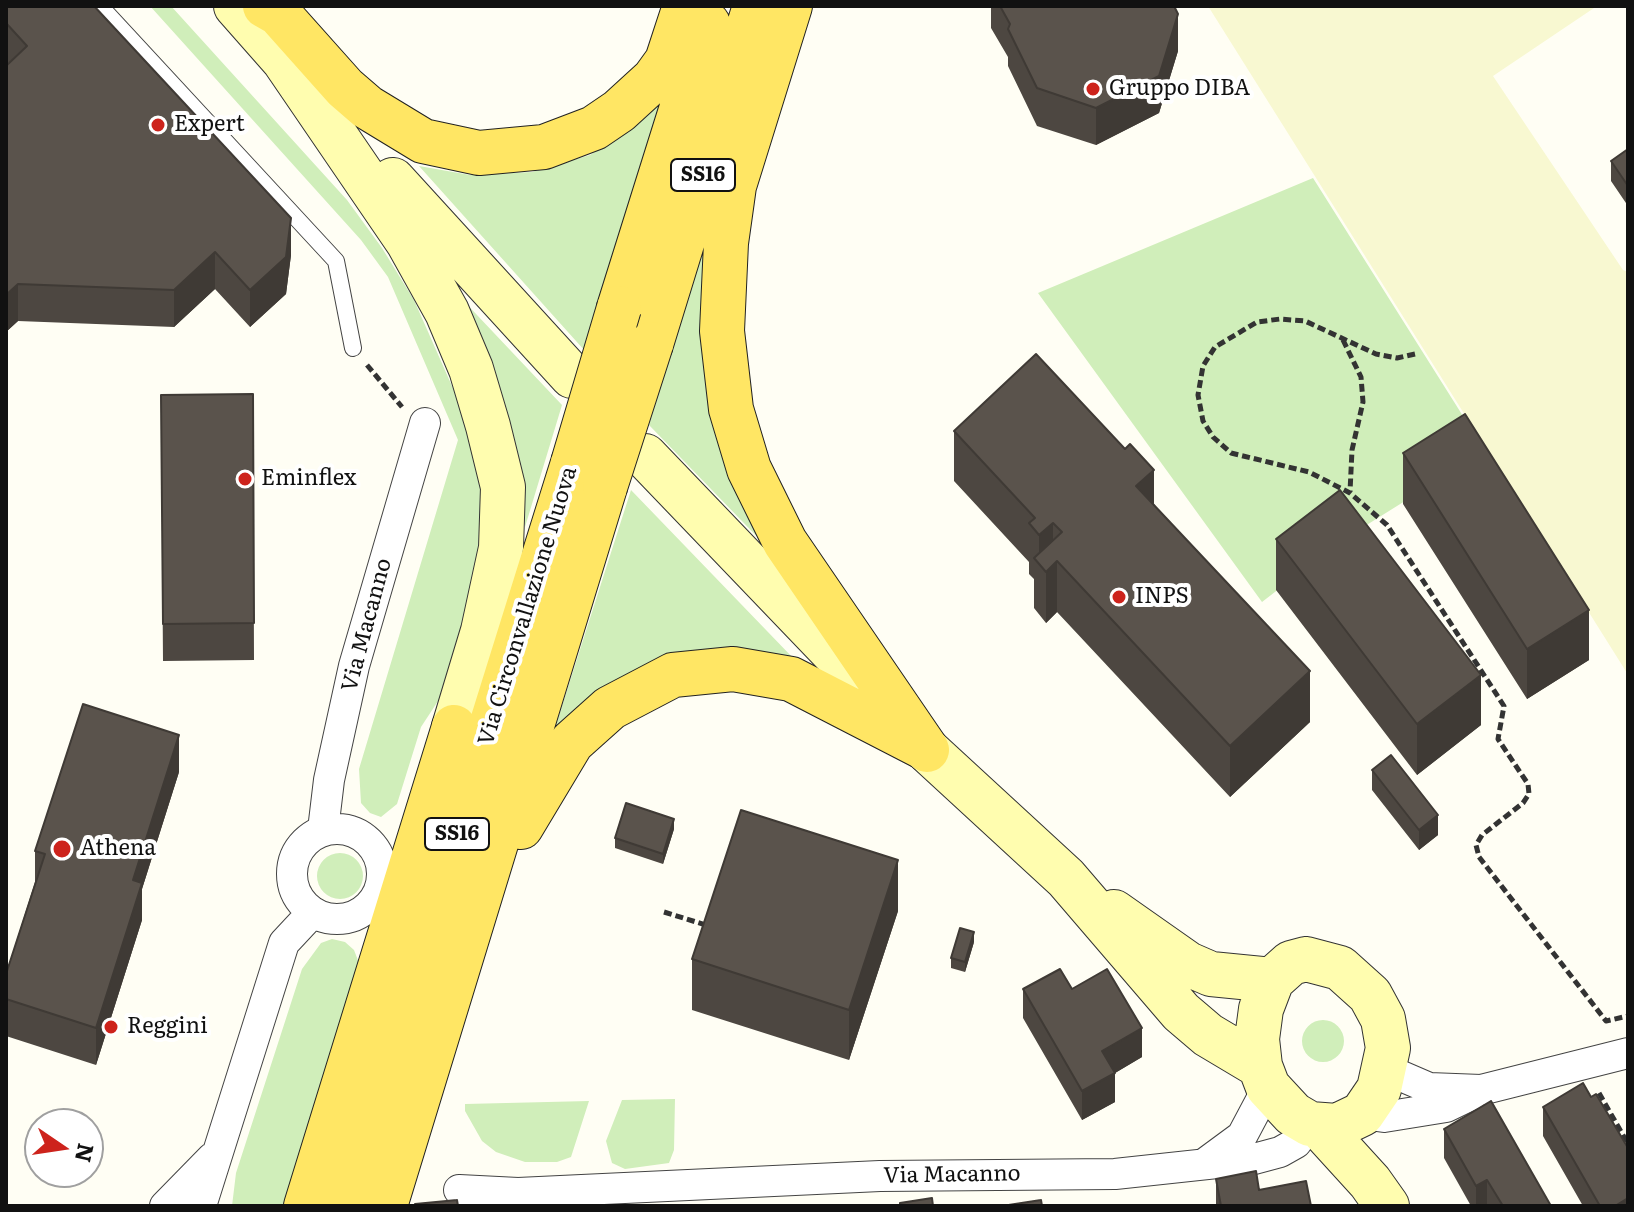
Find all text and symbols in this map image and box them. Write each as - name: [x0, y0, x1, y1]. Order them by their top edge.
- place label: Gruppo DIBA: [1109, 76, 1250, 102]
- marker: Gruppo DIBA: [1084, 80, 1102, 98]
- place label: Expert: [174, 112, 245, 138]
- marker: Expert: [149, 116, 167, 134]
- road number: SS16: [671, 159, 735, 191]
- street label: Via Circonvallazione Nuova: [473, 463, 583, 749]
- place label: Eminflex: [261, 466, 357, 492]
- marker: Eminflex: [236, 470, 254, 488]
- street label: Via Macanno: [337, 555, 397, 695]
- place label: INPS: [1135, 584, 1189, 610]
- marker: INPS: [1110, 588, 1128, 606]
- road number: SS16: [425, 818, 489, 850]
- place label: Athena: [80, 836, 156, 862]
- marker: Athena: [51, 838, 73, 860]
- place label: Reggini: [127, 1014, 207, 1040]
- marker: Reggini: [102, 1018, 120, 1036]
- north arrow: [24, 1108, 104, 1188]
- text: N: [68, 1140, 104, 1166]
- street label: Via Macanno: [883, 1161, 1021, 1189]

